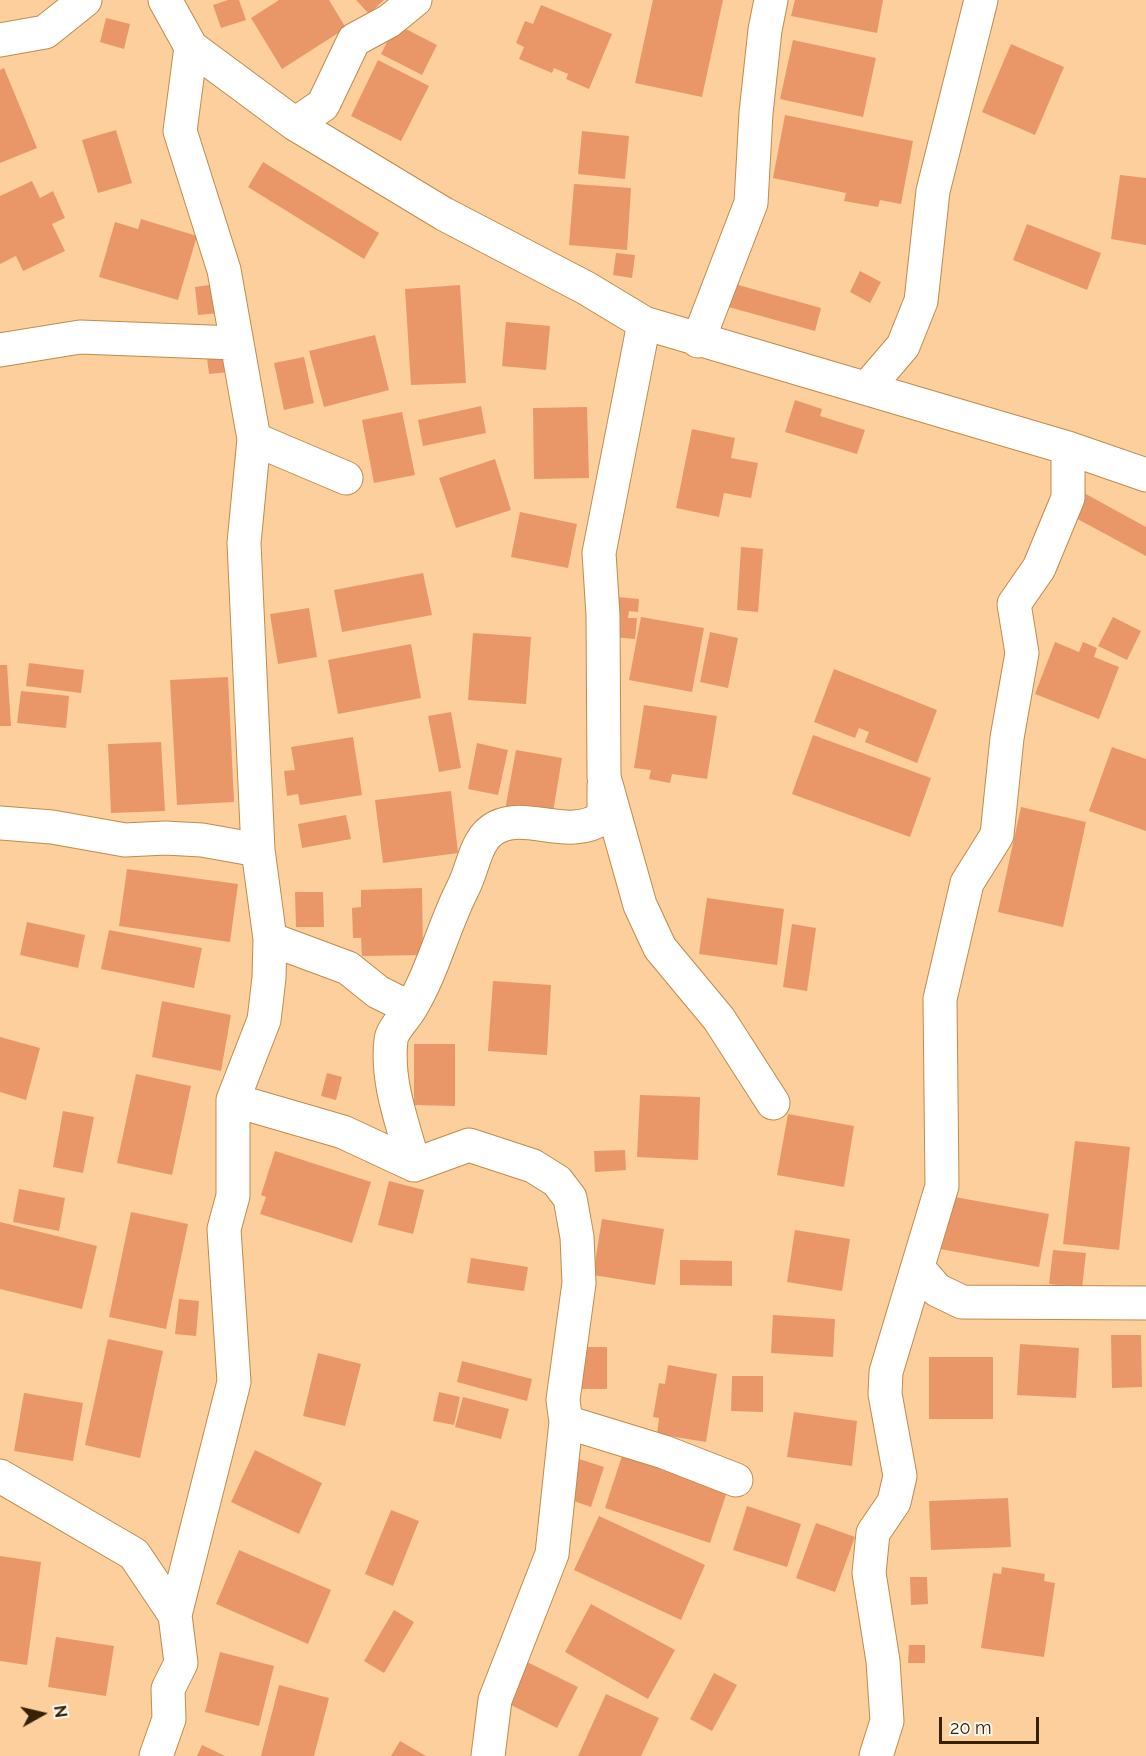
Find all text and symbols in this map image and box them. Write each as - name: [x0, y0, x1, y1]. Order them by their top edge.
- north arrow: [12, 1684, 72, 1744]
- text: N: [50, 1704, 71, 1719]
- scale bar: [942, 1705, 1042, 1743]
- text: 20 m: [950, 1717, 992, 1738]

